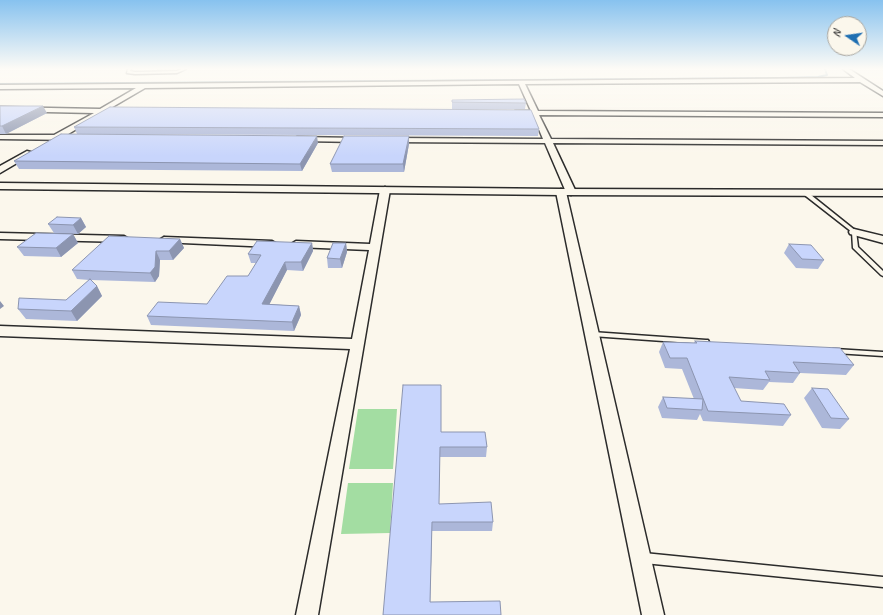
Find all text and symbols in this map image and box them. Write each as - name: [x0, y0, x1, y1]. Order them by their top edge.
- north arrow: [827, 16, 867, 56]
- text: N: [829, 29, 844, 38]

